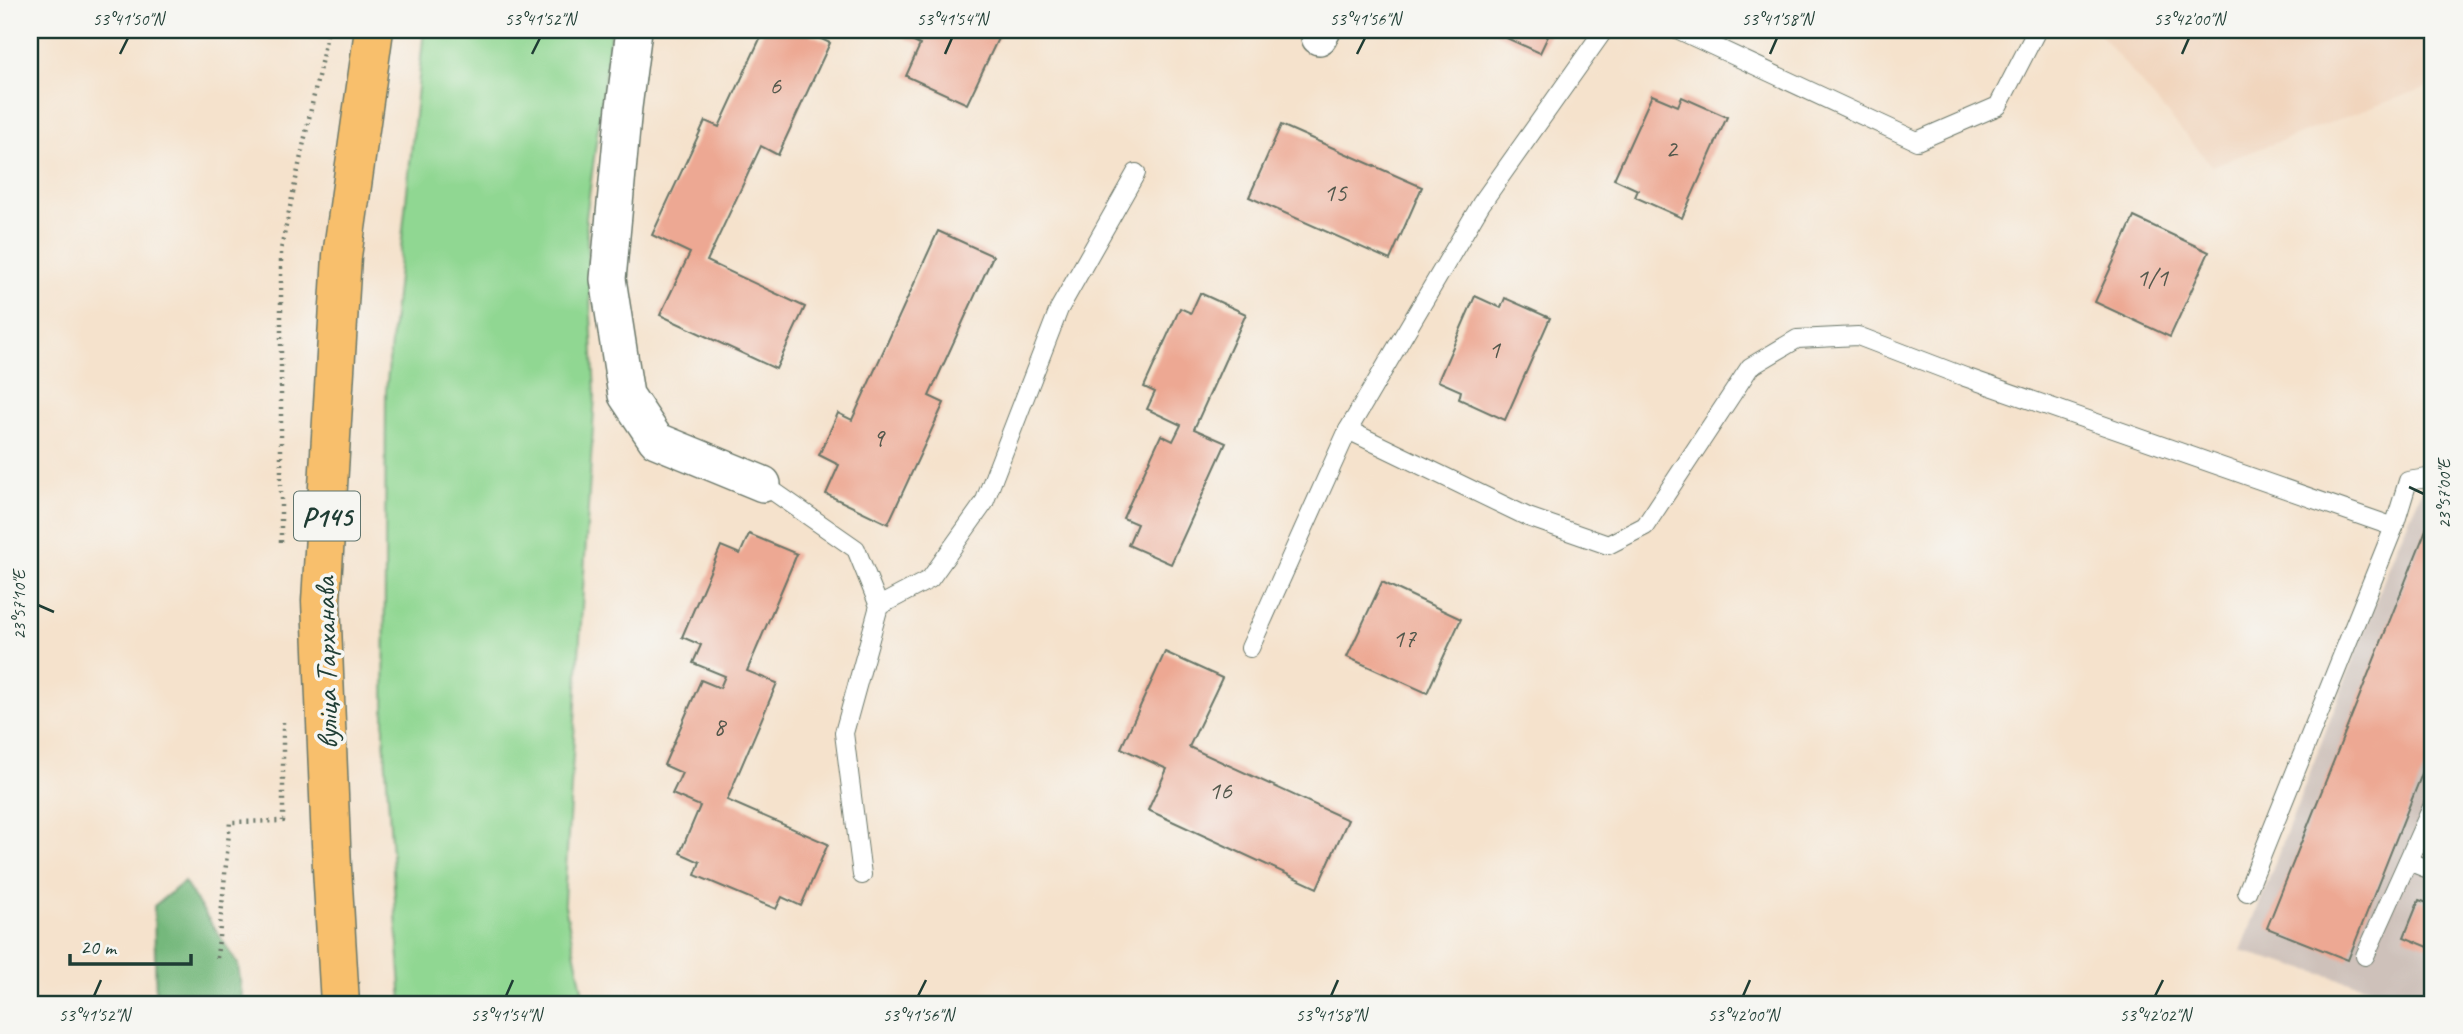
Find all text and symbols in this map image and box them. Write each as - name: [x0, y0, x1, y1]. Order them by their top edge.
- text: 53°41'50"N: [93, 8, 167, 30]
- text: 53°41'52"N: [505, 8, 579, 30]
- text: 53°41'54"N: [917, 8, 991, 30]
- text: 53°41'56"N: [1330, 8, 1404, 30]
- text: 53°41'58"N: [1742, 8, 1816, 30]
- text: 53°42'00"N: [2154, 8, 2228, 30]
- house number: 6: [769, 69, 782, 102]
- house number: 2: [1665, 132, 1679, 165]
- house number: 15: [1323, 176, 1348, 209]
- house number: 1/1: [2136, 261, 2169, 294]
- house number: 1: [1488, 333, 1501, 366]
- house number: 9: [872, 421, 886, 454]
- text: 23°57'00"E: [2433, 457, 2455, 529]
- road number: Р145: [294, 491, 360, 540]
- text: 23°57'10"E: [8, 568, 30, 640]
- street label: вуліца Тарханава: [305, 575, 346, 749]
- house number: 17: [1392, 622, 1417, 655]
- house number: 8: [713, 710, 727, 743]
- house number: 16: [1208, 774, 1233, 807]
- scale bar: [70, 922, 191, 966]
- text: 20 m: [80, 934, 118, 960]
- text: 53°41'52"N: [59, 1004, 133, 1026]
- text: 53°41'54"N: [471, 1004, 545, 1026]
- text: 53°41'56"N: [883, 1004, 957, 1026]
- text: 53°41'58"N: [1296, 1004, 1370, 1026]
- text: 53°42'00"N: [1708, 1004, 1782, 1026]
- text: 53°42'02"N: [2120, 1004, 2194, 1026]

